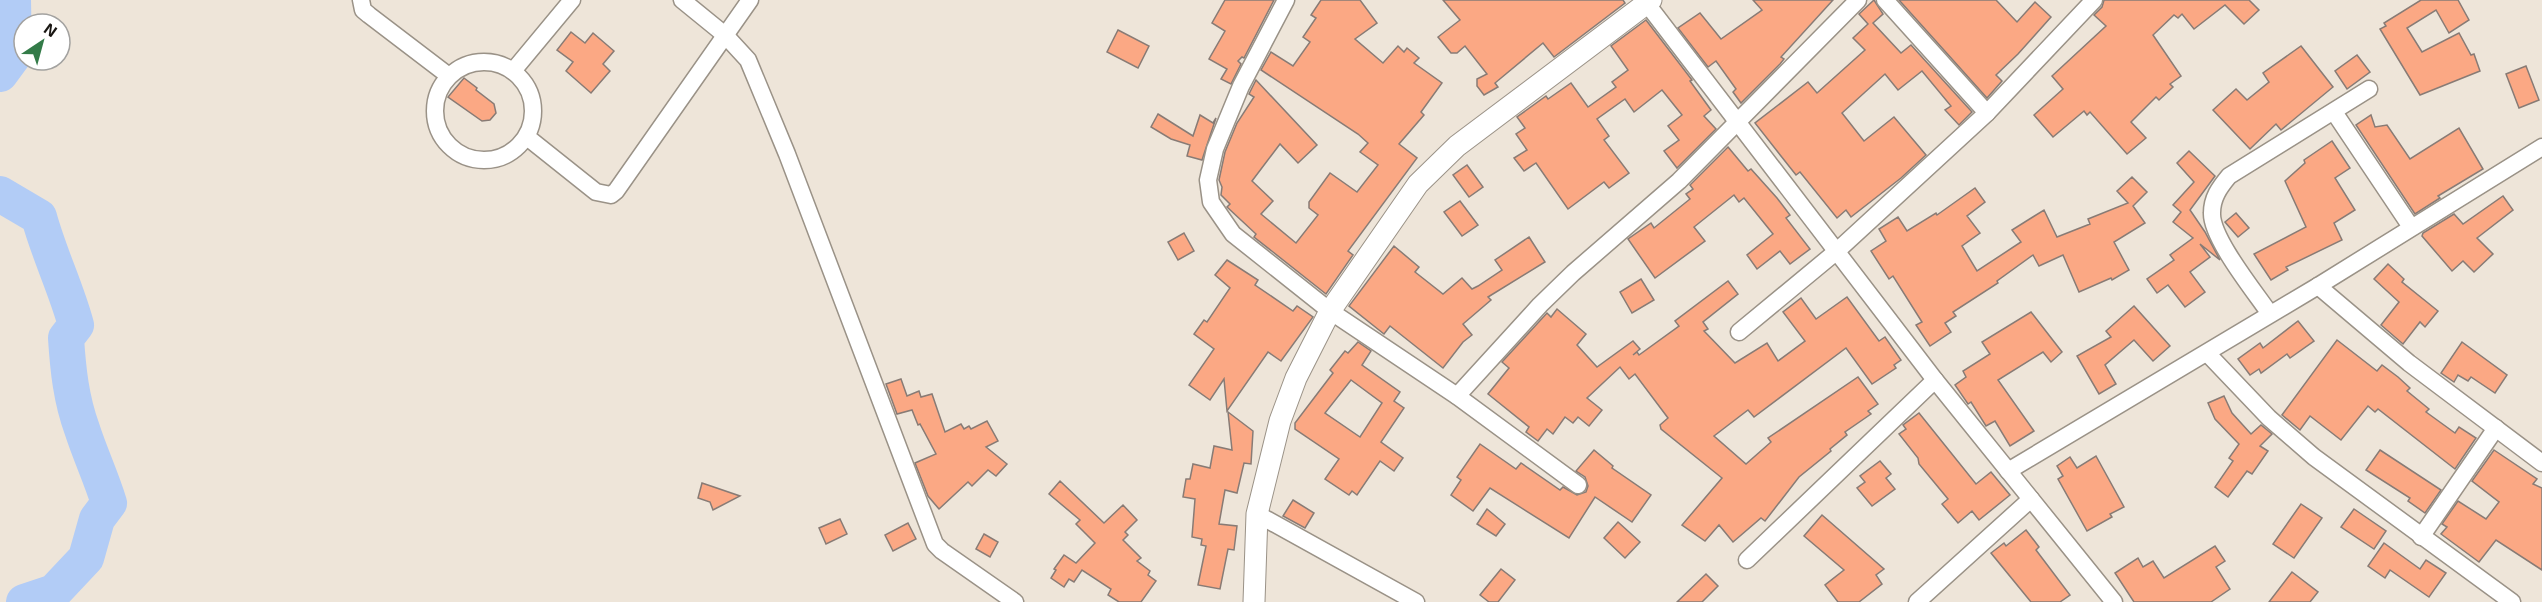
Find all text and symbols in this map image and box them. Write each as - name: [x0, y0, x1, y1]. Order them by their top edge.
- north arrow: [12, 12, 72, 72]
- text: N: [41, 18, 61, 41]

